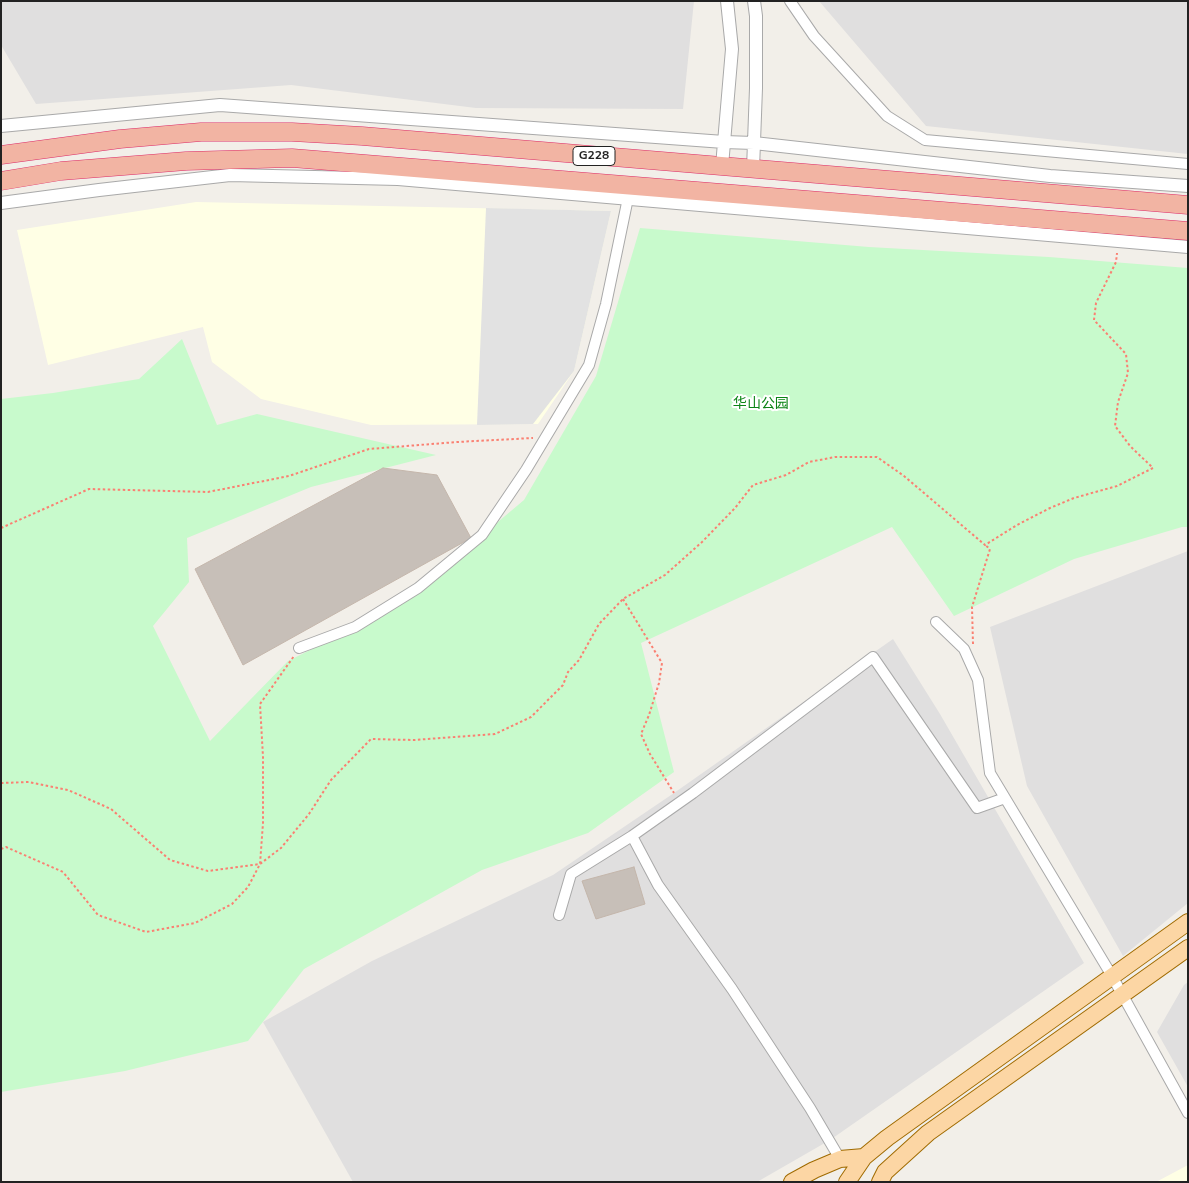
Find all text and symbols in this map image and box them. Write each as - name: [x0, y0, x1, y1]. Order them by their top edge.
- road number: G228: [573, 146, 615, 166]
- park label: 华山公园: [733, 397, 789, 413]

